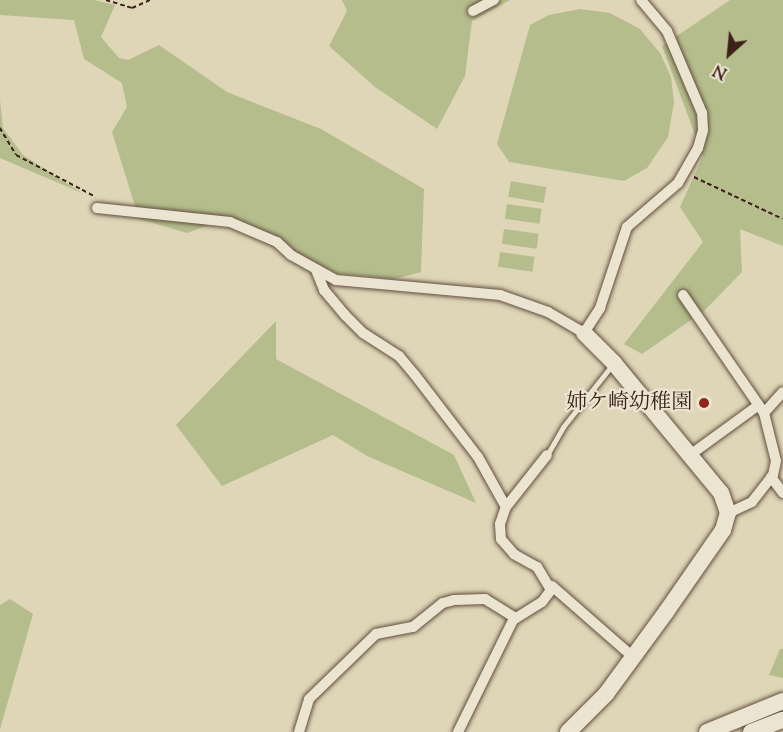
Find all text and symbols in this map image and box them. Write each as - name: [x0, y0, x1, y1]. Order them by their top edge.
- north arrow: [699, 24, 759, 84]
- text: N: [710, 57, 732, 84]
- place label: 姉ケ崎幼稚園: [566, 390, 692, 416]
- marker: 姉ケ崎幼稚園: [697, 396, 711, 410]

